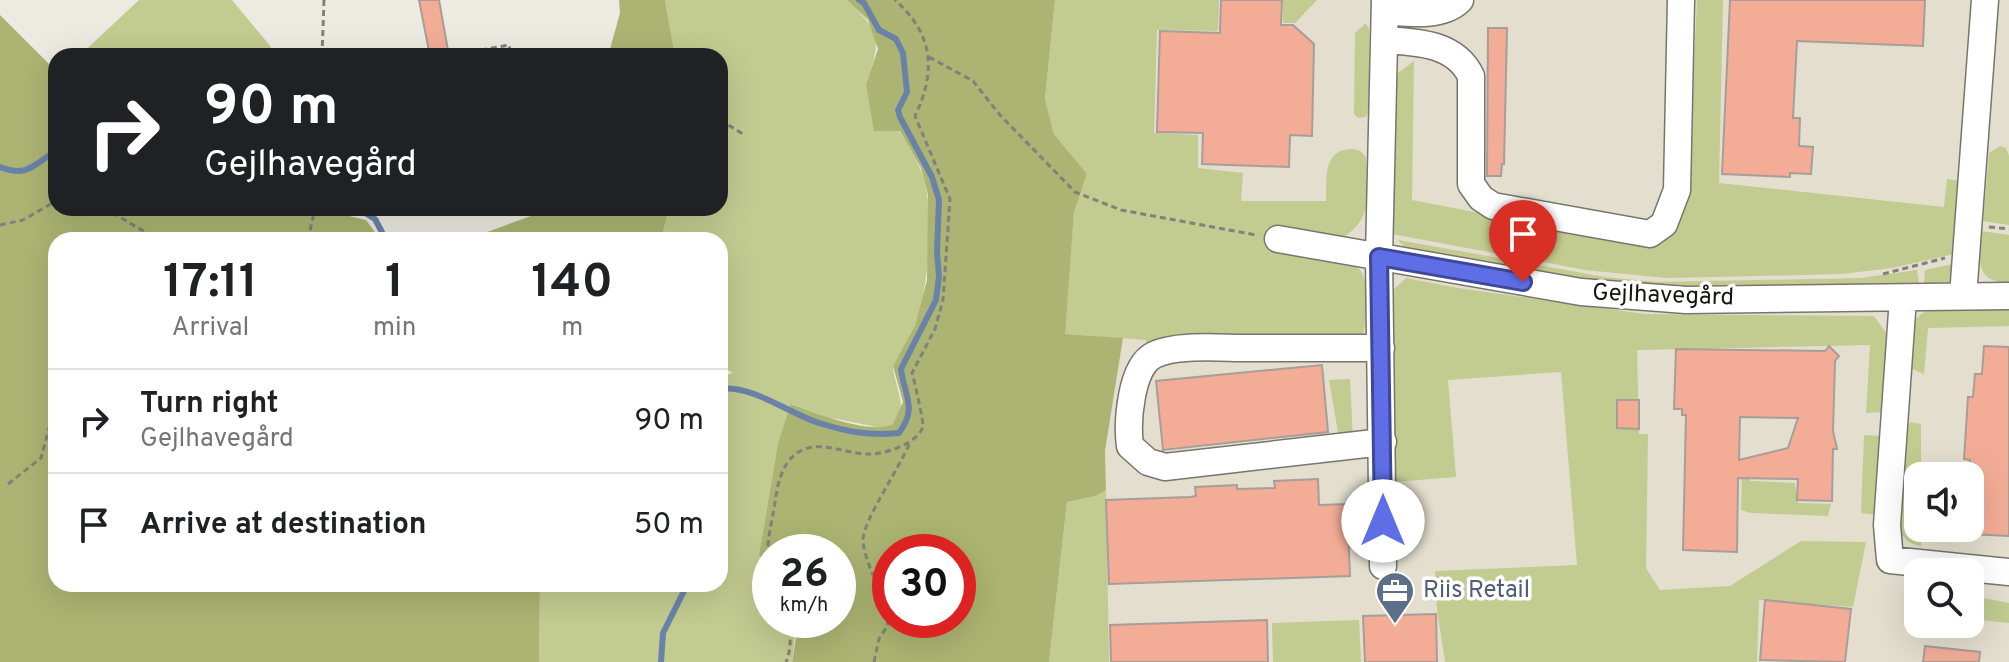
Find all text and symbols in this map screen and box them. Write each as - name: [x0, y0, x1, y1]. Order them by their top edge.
- text: 90 m: [204, 74, 339, 144]
- icon: right: [72, 80, 176, 184]
- text: Gejlhavegård: [204, 143, 417, 189]
- pin: [1489, 200, 1557, 282]
- icon: arrive: [1501, 212, 1545, 256]
- text: 17:11: [163, 254, 258, 314]
- text: 1: [385, 254, 404, 314]
- text: 140: [531, 254, 613, 314]
- street label: Gejlhavegård: [1592, 279, 1734, 313]
- text: Arrival: [172, 312, 249, 345]
- text: min: [373, 312, 416, 345]
- text: m: [561, 312, 583, 345]
- text: Turn right: [140, 386, 278, 423]
- icon: right: [72, 399, 116, 443]
- text: 90 m: [635, 403, 704, 440]
- text: Gejlhavegård: [140, 423, 294, 456]
- map controls: [1904, 462, 1984, 638]
- button: sound: [1904, 462, 1984, 542]
- position arrow: [1341, 479, 1425, 563]
- icon: arrive: [72, 503, 116, 547]
- text: Arrive at destination: [140, 507, 426, 544]
- text: 50 m: [634, 507, 704, 544]
- speed limit sign: 30: [872, 534, 976, 638]
- text: 26: [779, 551, 829, 601]
- button: search: [1904, 558, 1984, 638]
- office icon: Riis Retail: [1374, 570, 1416, 625]
- place label: Riis Retail: [1423, 576, 1530, 606]
- text: km/h: [780, 593, 828, 619]

